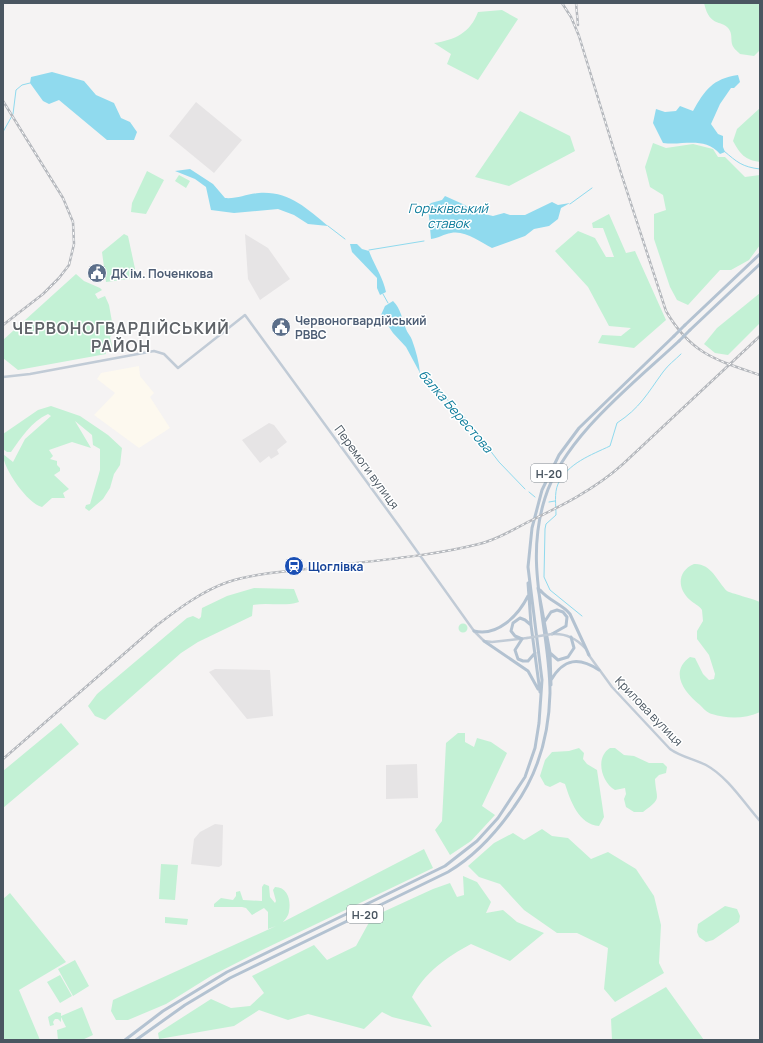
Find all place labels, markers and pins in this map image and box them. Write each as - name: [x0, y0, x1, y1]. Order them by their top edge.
- public building icon: ДК ім. Поченкова: [86, 262, 108, 284]
- place label: ДК ім. Поченкова: [111, 265, 213, 282]
- place label: Червоногвардійський РВВС: [295, 312, 427, 343]
- public building icon: Червоногвардійський РВВС: [270, 316, 292, 338]
- station icon: Щоглівка: [283, 555, 305, 577]
- place label: Щоглівка: [308, 558, 363, 575]

